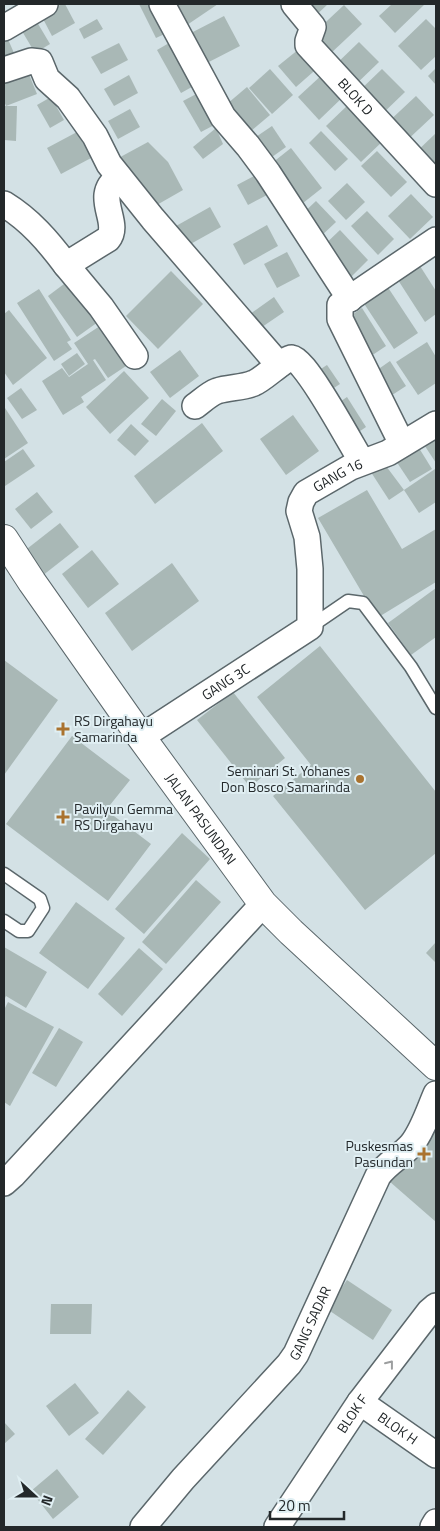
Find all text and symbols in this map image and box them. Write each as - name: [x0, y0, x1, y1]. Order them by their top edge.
- street label: BLOK D: [333, 73, 379, 120]
- street label: GANG 16: [309, 453, 365, 497]
- street label: GANG 3C: [197, 658, 254, 705]
- place label: RS Dirgahayu Samarinda: [74, 710, 153, 747]
- marker: RS Dirgahayu Samarinda: [56, 722, 70, 736]
- place label: Seminari St. Yohanes Don Bosco Samarinda: [221, 760, 350, 797]
- street label: JALAN PASUNDAN: [160, 768, 242, 869]
- marker: Seminari St. Yohanes Don Bosco Samarinda: [354, 773, 366, 785]
- place label: Pavilyun Gemma RS Dirgahayu: [74, 798, 173, 835]
- marker: Pavilyun Gemma RS Dirgahayu: [56, 810, 70, 824]
- place label: Puskesmas Pasundan: [345, 1135, 413, 1172]
- marker: Puskesmas Pasundan: [417, 1147, 431, 1161]
- street label: GANG SADAR: [284, 1282, 336, 1365]
- one-way arrow: [384, 1360, 393, 1369]
- street label: BLOK F: [331, 1389, 372, 1437]
- street label: BLOK H: [374, 1406, 422, 1449]
- north arrow: [10, 1471, 60, 1521]
- scale bar: [270, 1488, 344, 1520]
- text: N: [36, 1493, 59, 1509]
- text: 20 m: [278, 1494, 311, 1517]

